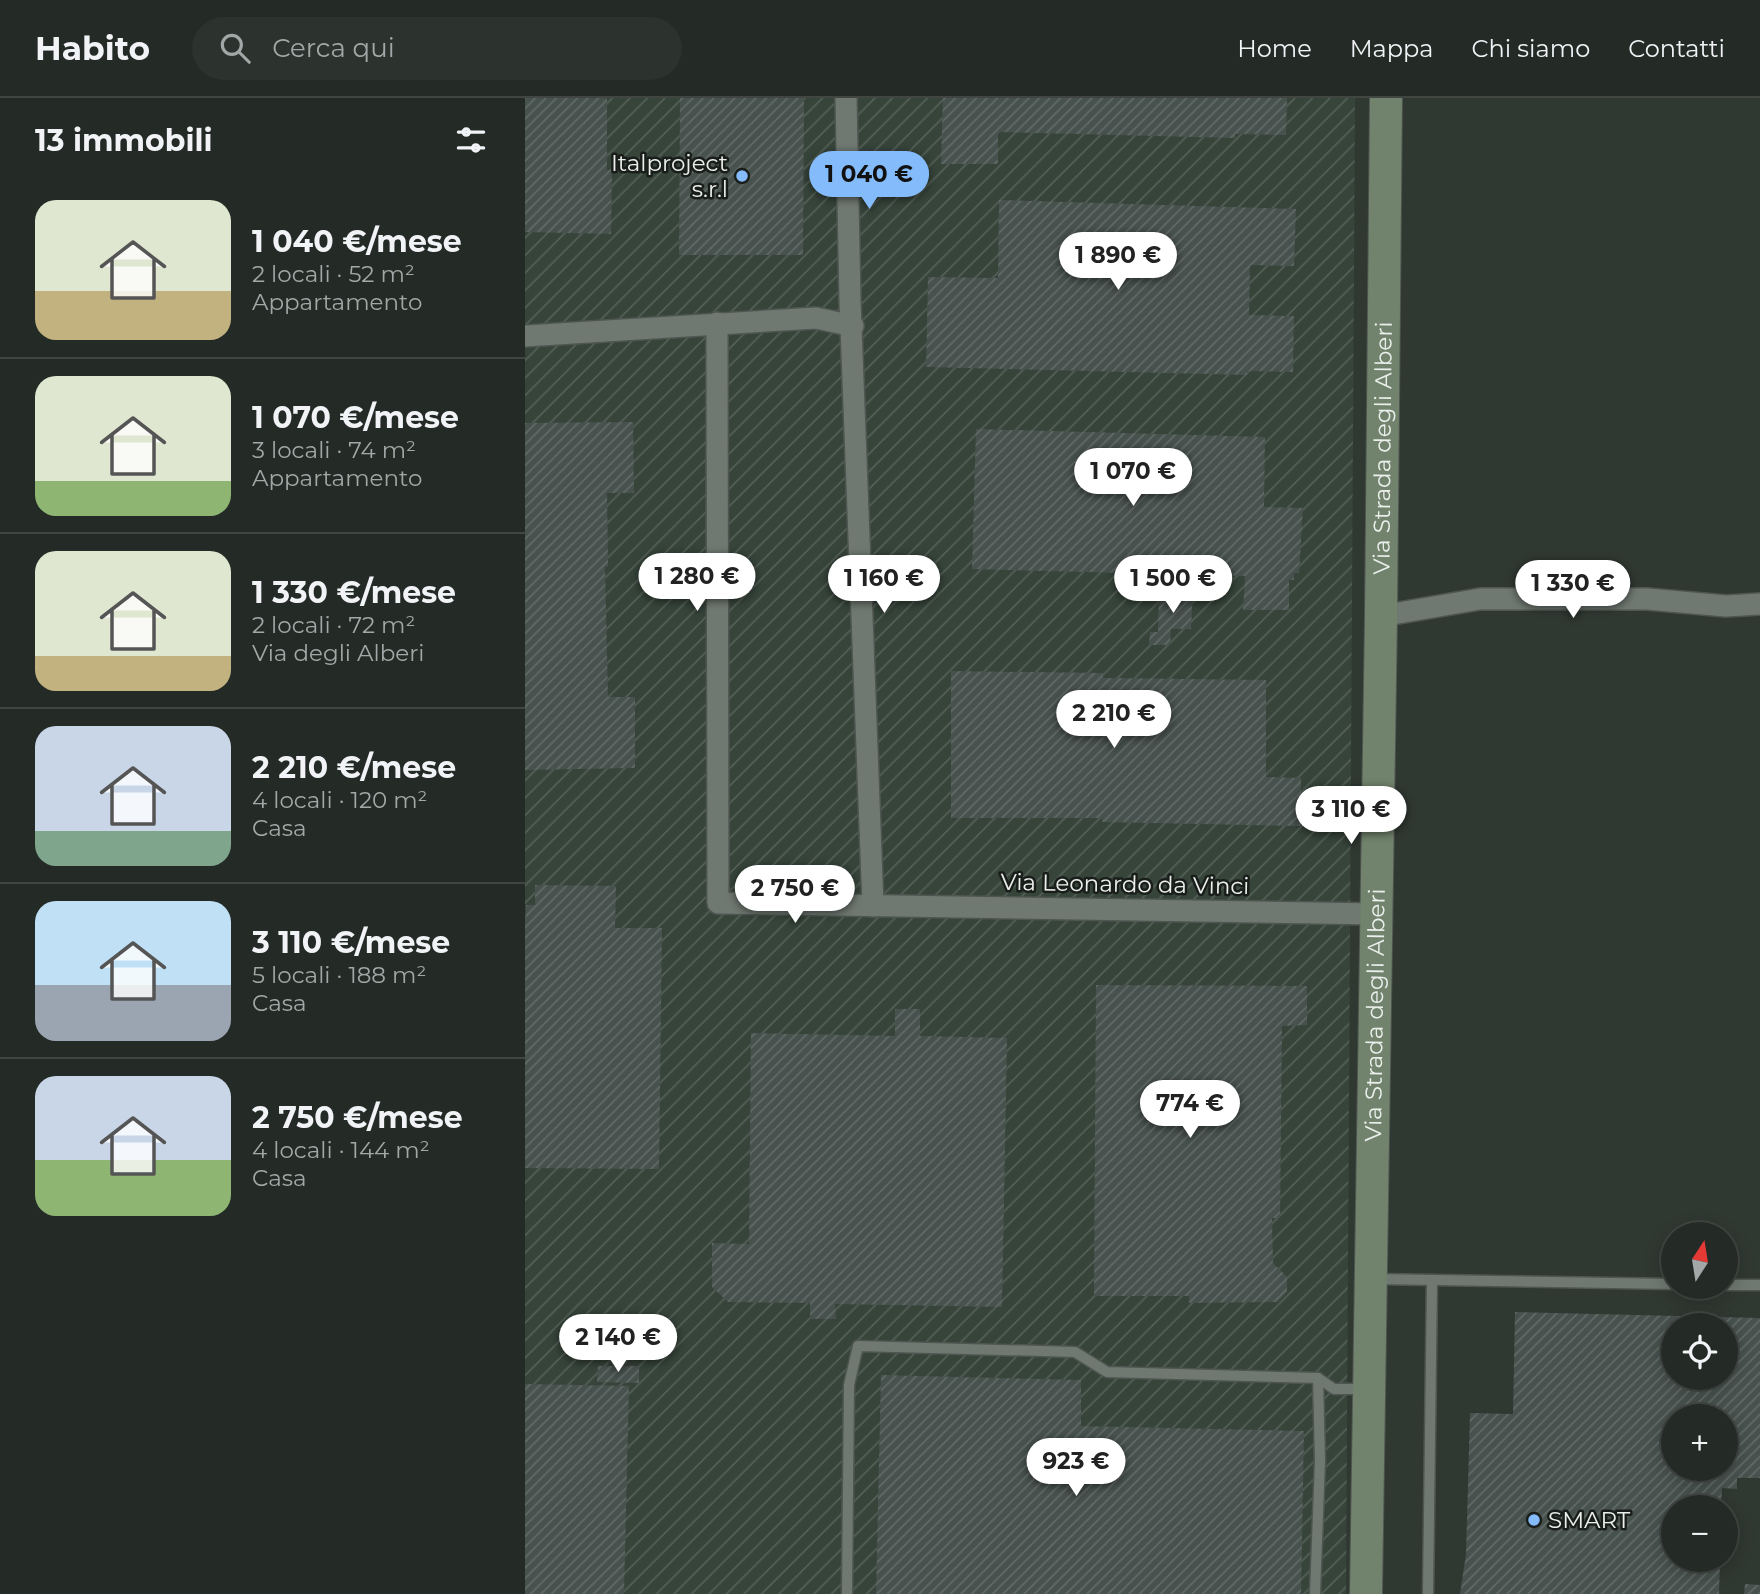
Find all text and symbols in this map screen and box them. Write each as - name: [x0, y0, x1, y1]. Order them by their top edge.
- search box: [192, 17, 682, 80]
- text: Habito: [35, 28, 150, 68]
- icon: search: [216, 29, 254, 67]
- text: Cerca qui: [272, 32, 395, 64]
- text: Home: [1237, 34, 1312, 63]
- text: Mappa: [1350, 34, 1433, 63]
- text: Chi siamo: [1471, 34, 1590, 63]
- text: Contatti: [1628, 34, 1725, 63]
- icon: filters: [452, 121, 490, 159]
- text: 13 immobili: [35, 122, 213, 159]
- place label: Italproject s.r.l: [611, 149, 728, 203]
- pin: 1 040 €: [804, 152, 934, 211]
- text: 1 040 €: [825, 160, 913, 188]
- marker: Italproject s.r.l: [734, 168, 750, 184]
- text: 1 040 €/mese: [252, 223, 462, 260]
- icon: home: [91, 228, 175, 312]
- pin: 1 890 €: [1053, 232, 1183, 292]
- text: 1 890 €: [1075, 241, 1161, 269]
- text: 2 locali · 52 m²: [252, 260, 415, 288]
- text: Appartamento: [252, 288, 422, 316]
- street label: Via Strada degli Alberi: [1367, 321, 1398, 575]
- text: 1 070 €/mese: [252, 399, 459, 436]
- icon: home: [91, 404, 175, 488]
- text: 3 locali · 74 m²: [252, 436, 416, 464]
- pin: 1 070 €: [1068, 448, 1198, 508]
- text: 1 070 €: [1090, 457, 1176, 485]
- text: Appartamento: [252, 464, 422, 492]
- pin: 1 280 €: [632, 554, 762, 613]
- pin: 1 160 €: [819, 556, 949, 615]
- pin: 1 500 €: [1108, 556, 1238, 615]
- pin: 1 330 €: [1508, 560, 1638, 620]
- text: 1 280 €: [654, 562, 740, 590]
- text: 1 160 €: [844, 564, 924, 592]
- text: 1 500 €: [1130, 564, 1216, 592]
- text: 1 330 €: [1531, 569, 1615, 597]
- text: 1 330 €/mese: [252, 574, 456, 611]
- icon: home: [91, 579, 175, 663]
- text: 2 locali · 72 m²: [252, 611, 415, 639]
- text: Via degli Alberi: [252, 639, 424, 667]
- pin: 2 210 €: [1049, 690, 1179, 750]
- text: 2 210 €: [1072, 699, 1156, 727]
- text: 2 210 €/mese: [252, 749, 456, 786]
- icon: home: [91, 754, 175, 838]
- text: 4 locali · 120 m²: [252, 786, 427, 814]
- pin: 3 110 €: [1286, 786, 1416, 846]
- text: 3 110 €: [1312, 795, 1390, 823]
- text: Casa: [252, 814, 307, 842]
- pin: 2 750 €: [730, 866, 860, 925]
- street label: Via Leonardo da Vinci: [1000, 868, 1250, 900]
- text: 2 750 €: [751, 874, 839, 902]
- street label: Via Strada degli Alberi: [1359, 888, 1391, 1142]
- text: 3 110 €/mese: [252, 924, 450, 961]
- icon: home: [91, 929, 175, 1013]
- text: 5 locali · 188 m²: [252, 961, 426, 989]
- text: Casa: [252, 989, 307, 1017]
- pin: 774 €: [1141, 1080, 1239, 1140]
- text: 774 €: [1156, 1089, 1224, 1117]
- text: 2 750 €/mese: [252, 1099, 463, 1136]
- icon: home: [91, 1104, 175, 1188]
- text: 4 locali · 144 m²: [252, 1136, 430, 1164]
- text: Casa: [252, 1164, 307, 1192]
- north arrow: [1661, 1222, 1738, 1298]
- map controls: [1661, 1222, 1738, 1572]
- button: locate: [1661, 1313, 1738, 1390]
- pin: 2 140 €: [553, 1314, 683, 1374]
- text: 2 140 €: [575, 1323, 661, 1351]
- button: +: [1661, 1404, 1738, 1481]
- pin: 923 €: [1027, 1438, 1125, 1498]
- text: 923 €: [1043, 1447, 1109, 1475]
- button: −: [1661, 1495, 1738, 1572]
- place label: SMART: [1548, 1506, 1631, 1534]
- marker: SMART: [1526, 1512, 1542, 1528]

